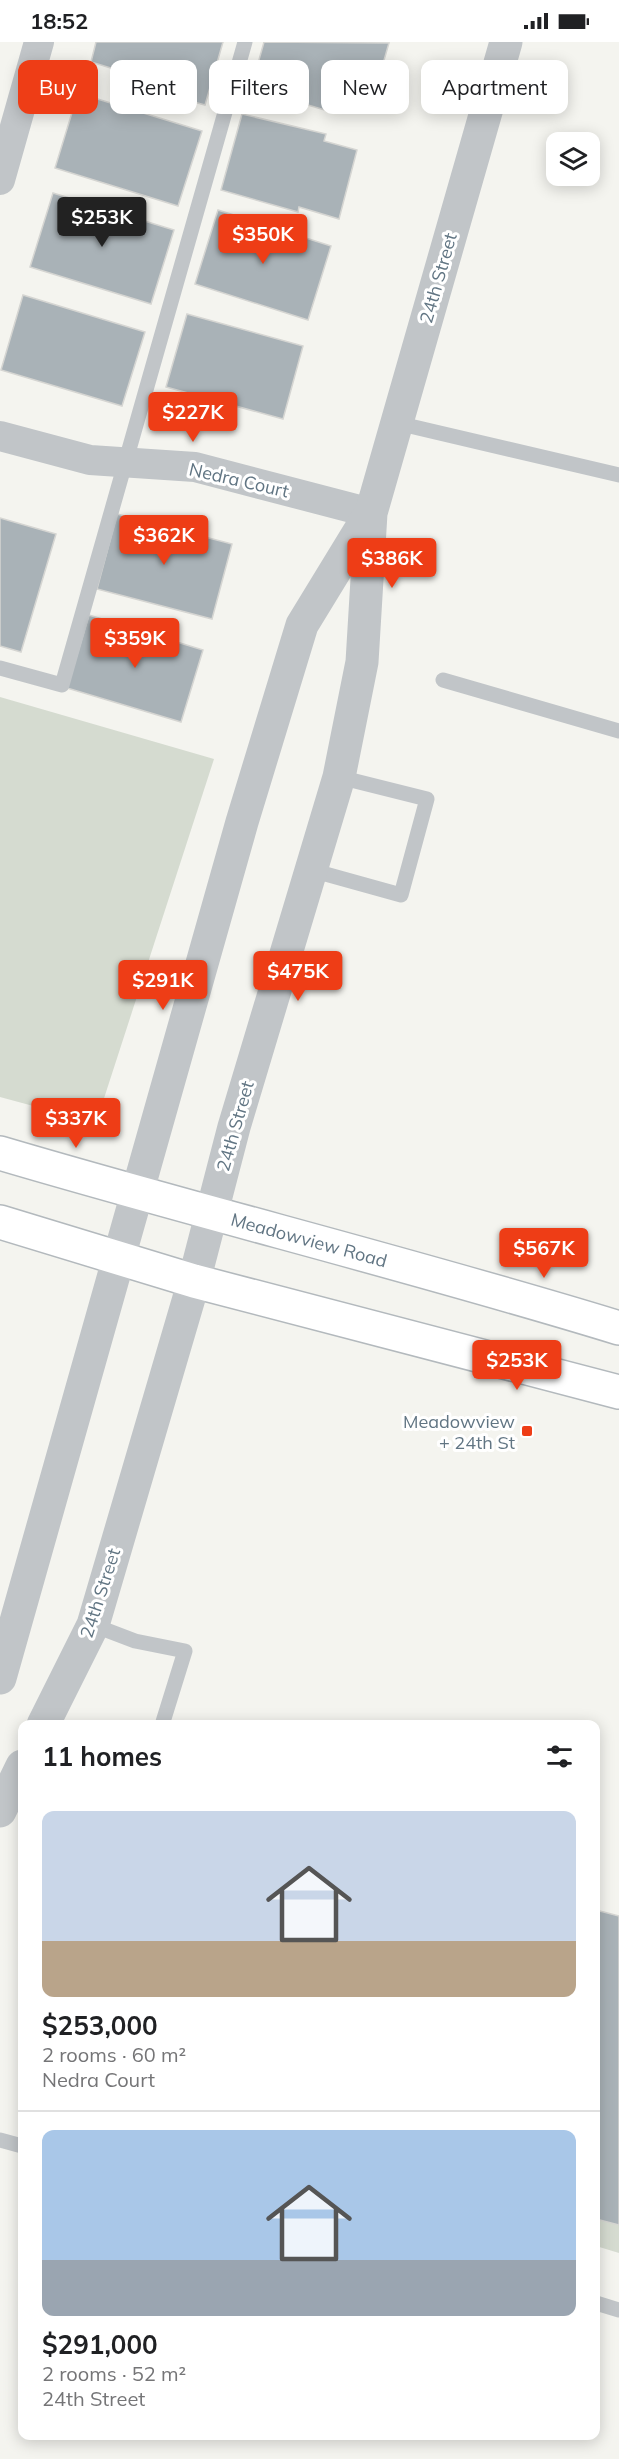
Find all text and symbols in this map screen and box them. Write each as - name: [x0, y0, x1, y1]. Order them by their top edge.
- text: 18:52: [30, 7, 88, 35]
- chip: Buy: [18, 60, 98, 114]
- chip: Rent: [110, 60, 197, 114]
- chip: Filters: [209, 60, 309, 114]
- chip: New: [321, 60, 409, 114]
- chip: Apartment: [421, 60, 568, 114]
- map controls: [546, 132, 600, 186]
- button: layers: [546, 132, 600, 186]
- pin: $253K: [60, 197, 144, 248]
- text: $253K: [71, 204, 133, 229]
- pin: $350K: [221, 214, 305, 265]
- text: $350K: [232, 221, 294, 246]
- street label: 24th Street: [414, 230, 462, 326]
- pin: $227K: [151, 392, 235, 443]
- text: $227K: [162, 399, 224, 424]
- street label: Nedra Court: [187, 457, 291, 503]
- pin: $362K: [122, 515, 206, 566]
- text: $362K: [133, 522, 195, 547]
- pin: $386K: [350, 538, 434, 589]
- text: $386K: [361, 545, 423, 570]
- pin: $359K: [93, 618, 177, 669]
- text: $359K: [104, 625, 166, 650]
- pin: $475K: [256, 951, 340, 1002]
- text: $475K: [267, 958, 329, 983]
- pin: $291K: [121, 960, 205, 1011]
- text: $291K: [132, 967, 194, 992]
- street label: 24th Street: [211, 1078, 259, 1174]
- pin: $337K: [34, 1098, 118, 1149]
- text: $337K: [45, 1105, 107, 1130]
- street label: Meadowview Road: [228, 1207, 390, 1272]
- pin: $567K: [502, 1228, 586, 1279]
- text: $567K: [513, 1235, 575, 1260]
- pin: $253K: [475, 1340, 559, 1391]
- text: $253K: [486, 1347, 548, 1372]
- place label: Meadowview + 24th St: [403, 1410, 515, 1454]
- marker: Meadowview + 24th St: [520, 1424, 534, 1438]
- street label: 24th Street: [75, 1545, 125, 1641]
- text: 11 homes: [42, 1740, 162, 1773]
- icon: filters: [543, 1740, 576, 1773]
- icon: home: [255, 1850, 363, 1958]
- text: $253,000: [42, 2009, 158, 2042]
- text: 2 rooms · 60 m²: [42, 2042, 186, 2067]
- text: Nedra Court: [42, 2067, 155, 2092]
- icon: home: [255, 2169, 363, 2277]
- text: $291,000: [42, 2328, 158, 2361]
- text: 2 rooms · 52 m²: [42, 2361, 186, 2386]
- text: 24th Street: [42, 2386, 145, 2411]

